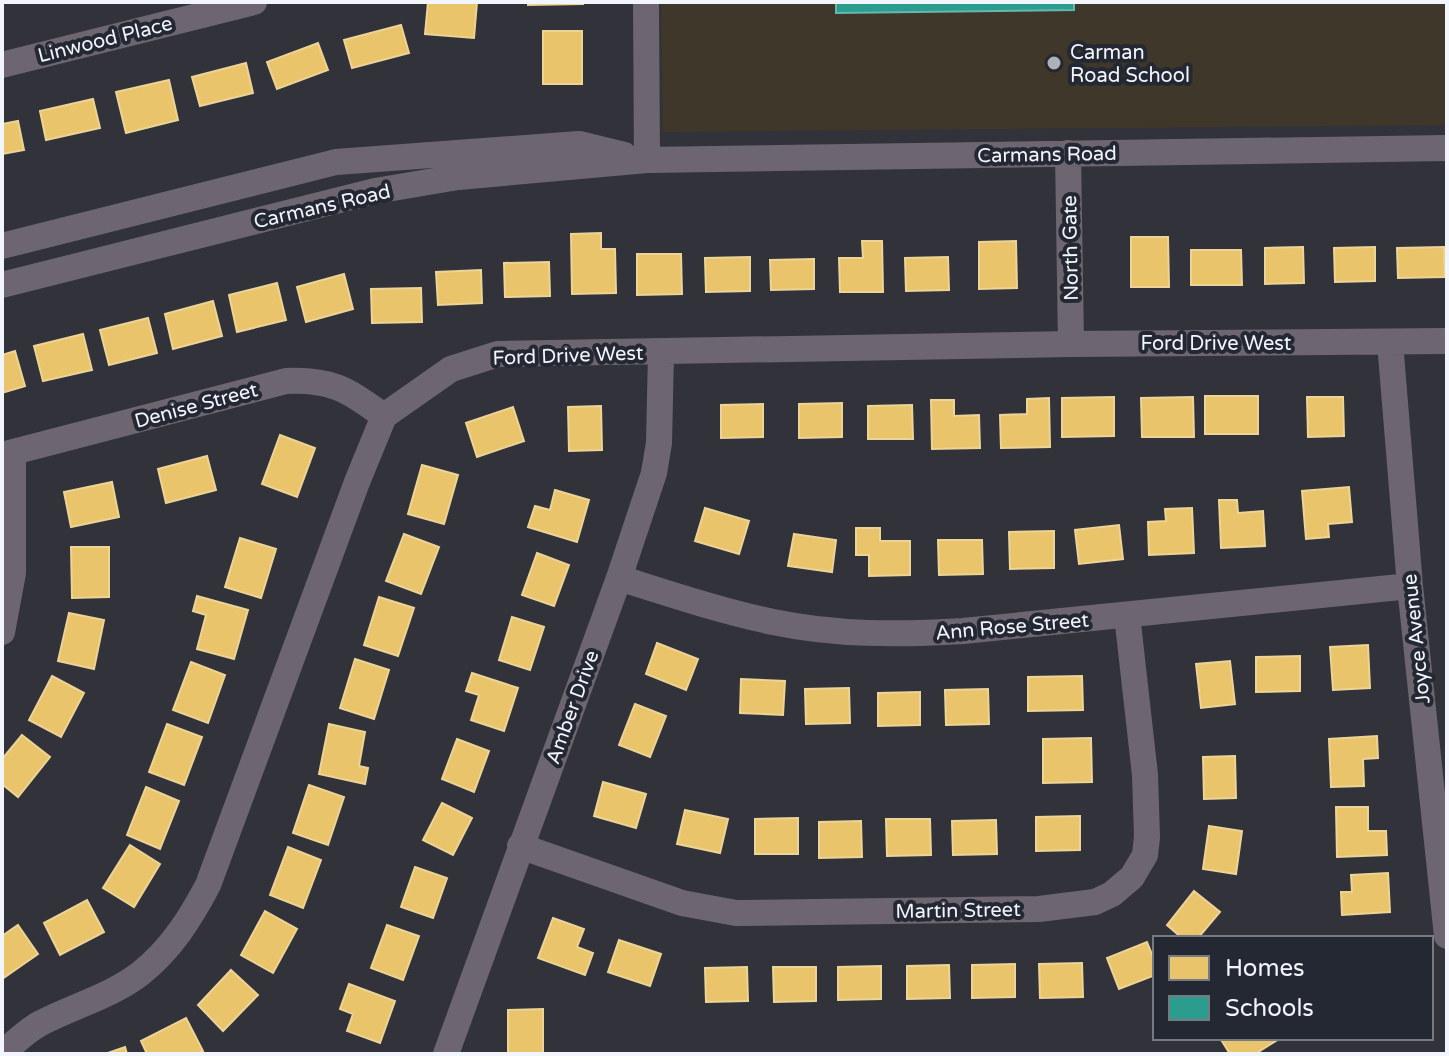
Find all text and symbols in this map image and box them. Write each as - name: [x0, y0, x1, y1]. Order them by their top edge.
- street label: Linwood Place: [35, 12, 175, 68]
- place label: Carman Road School: [1070, 41, 1190, 88]
- marker: Carman Road School: [1045, 54, 1063, 72]
- street label: Carmans Road: [977, 142, 1117, 168]
- street label: Carmans Road: [251, 180, 393, 234]
- street label: North Gate: [1058, 195, 1084, 301]
- street label: Ford Drive West: [1141, 332, 1292, 356]
- street label: Ford Drive West: [492, 341, 644, 371]
- street label: Denise Street: [132, 378, 261, 434]
- street label: Joyce Avenue: [1398, 573, 1436, 705]
- street label: Ann Rose Street: [934, 608, 1090, 646]
- street label: Amber Drive: [541, 647, 605, 767]
- street label: Martin Street: [895, 898, 1021, 924]
- legend: [1153, 936, 1433, 1040]
- text: Homes: [1225, 954, 1305, 983]
- text: Schools: [1225, 994, 1314, 1023]

